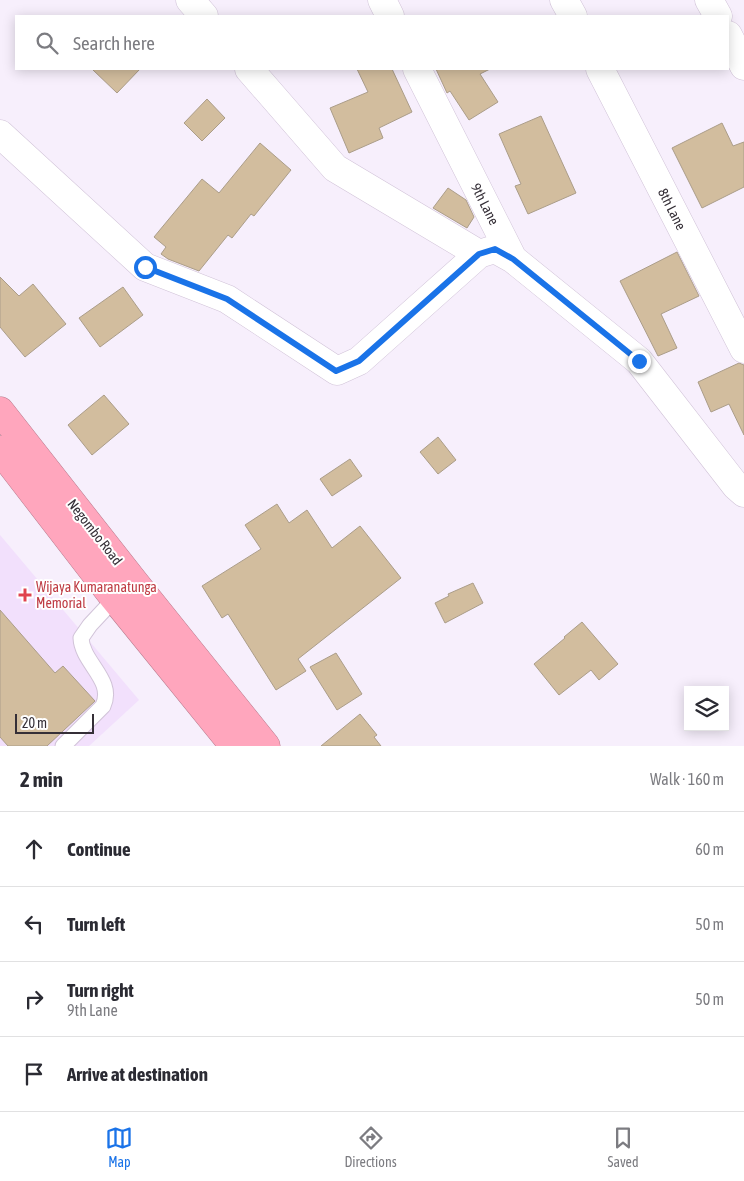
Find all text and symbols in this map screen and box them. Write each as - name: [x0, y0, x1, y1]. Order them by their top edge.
- search box: [15, 15, 729, 70]
- icon: search: [33, 29, 61, 57]
- text: Search here: [73, 32, 155, 54]
- street label: 9th Lane: [468, 181, 502, 227]
- street label: 8th Lane: [655, 186, 689, 232]
- route start: [134, 256, 157, 279]
- route end: [628, 350, 651, 373]
- street label: Negombo Road: [64, 496, 126, 568]
- place label: Wijaya Kumaranatunga Memorial: [36, 579, 157, 611]
- marker: Wijaya Kumaranatunga Memorial: [18, 588, 32, 602]
- map controls: [684, 686, 729, 731]
- button: layers: [684, 686, 729, 731]
- scale bar: [15, 711, 94, 734]
- text: 20 m: [22, 715, 47, 731]
- text: 2 min: [20, 767, 63, 791]
- text: Walk · 160 m: [650, 770, 724, 788]
- icon: ahead: [20, 835, 48, 863]
- text: Continue: [67, 838, 131, 860]
- text: 60 m: [695, 840, 724, 858]
- icon: left: [20, 910, 48, 938]
- text: Turn left: [67, 913, 125, 935]
- text: 50 m: [695, 915, 724, 933]
- text: Turn right: [67, 979, 134, 1001]
- icon: right: [20, 985, 48, 1013]
- text: 50 m: [695, 990, 724, 1008]
- text: 9th Lane: [67, 1001, 118, 1019]
- icon: arrive: [20, 1060, 48, 1088]
- text: Arrive at destination: [67, 1063, 208, 1085]
- tab: Map: [105, 1124, 133, 1170]
- tab: Directions: [344, 1124, 397, 1170]
- tab: Saved: [608, 1124, 639, 1170]

